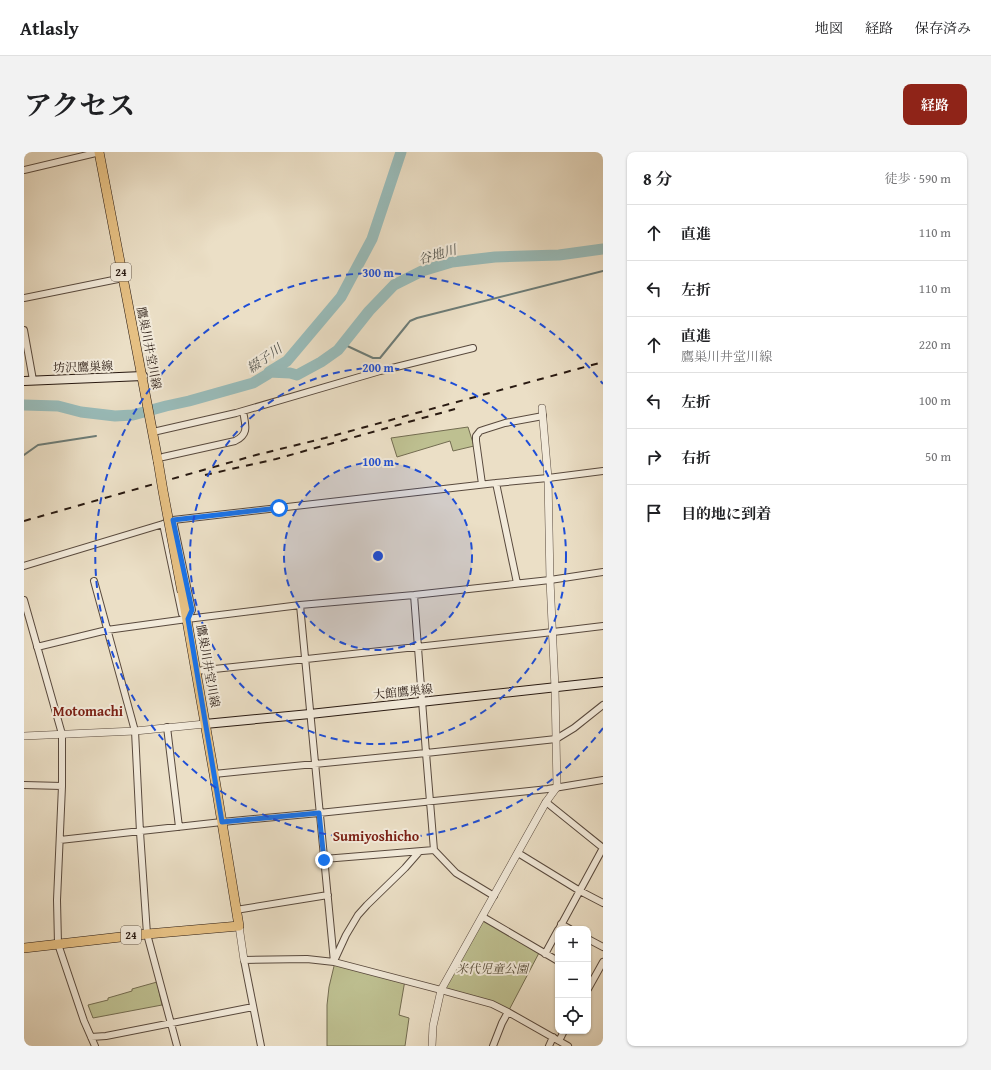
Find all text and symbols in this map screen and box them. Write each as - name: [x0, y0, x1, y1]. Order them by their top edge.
- text: Atlasly: [20, 14, 79, 42]
- text: 地図: [815, 18, 843, 38]
- text: 経路: [865, 18, 893, 38]
- text: 保存済み: [915, 18, 971, 38]
- text: アクセス: [24, 84, 135, 125]
- button: 経路: [903, 84, 967, 125]
- text: 8 分: [643, 166, 673, 191]
- text: 徒歩 · 590 m: [885, 169, 951, 188]
- icon: ahead: [643, 222, 665, 244]
- text: 直進: [681, 223, 711, 244]
- text: 110 m: [919, 223, 951, 242]
- water label: 谷地川: [416, 239, 460, 269]
- road number: 24: [111, 263, 131, 281]
- text: 300 m: [362, 264, 395, 281]
- icon: left: [643, 278, 665, 300]
- text: 左折: [681, 279, 711, 300]
- text: 110 m: [919, 279, 951, 298]
- street label: 鷹巣川井堂川線: [133, 305, 166, 391]
- text: 直進: [681, 325, 711, 346]
- icon: ahead: [643, 334, 665, 356]
- text: 220 m: [919, 335, 951, 354]
- water label: 綴子川: [243, 338, 287, 377]
- text: 鷹巣川井堂川線: [681, 347, 772, 366]
- street label: 坊沢鷹巣線: [53, 357, 113, 376]
- text: 200 m: [362, 359, 395, 376]
- icon: left: [643, 390, 665, 412]
- text: 左折: [681, 391, 711, 412]
- text: 100 m: [919, 391, 951, 410]
- icon: right: [643, 446, 665, 468]
- text: 右折: [681, 447, 711, 468]
- text: 50 m: [925, 447, 951, 466]
- text: 100 m: [362, 453, 395, 470]
- route start: [270, 499, 288, 517]
- icon: arrive: [643, 502, 665, 524]
- text: 目的地に到着: [681, 503, 771, 524]
- centre of rings: [371, 549, 385, 563]
- street label: 鷹巣川井堂川線: [193, 623, 224, 709]
- street label: 大館鷹巣線: [372, 680, 434, 703]
- district label: Motomachi: [53, 701, 124, 721]
- district label: Sumiyoshicho: [333, 826, 420, 846]
- route end: [315, 851, 333, 869]
- road number: 24: [121, 926, 141, 944]
- map controls: [555, 926, 591, 1034]
- button: +: [555, 926, 591, 962]
- park label: 米代児童公園: [456, 960, 530, 977]
- button: −: [555, 962, 591, 998]
- button: locate: [555, 998, 591, 1034]

